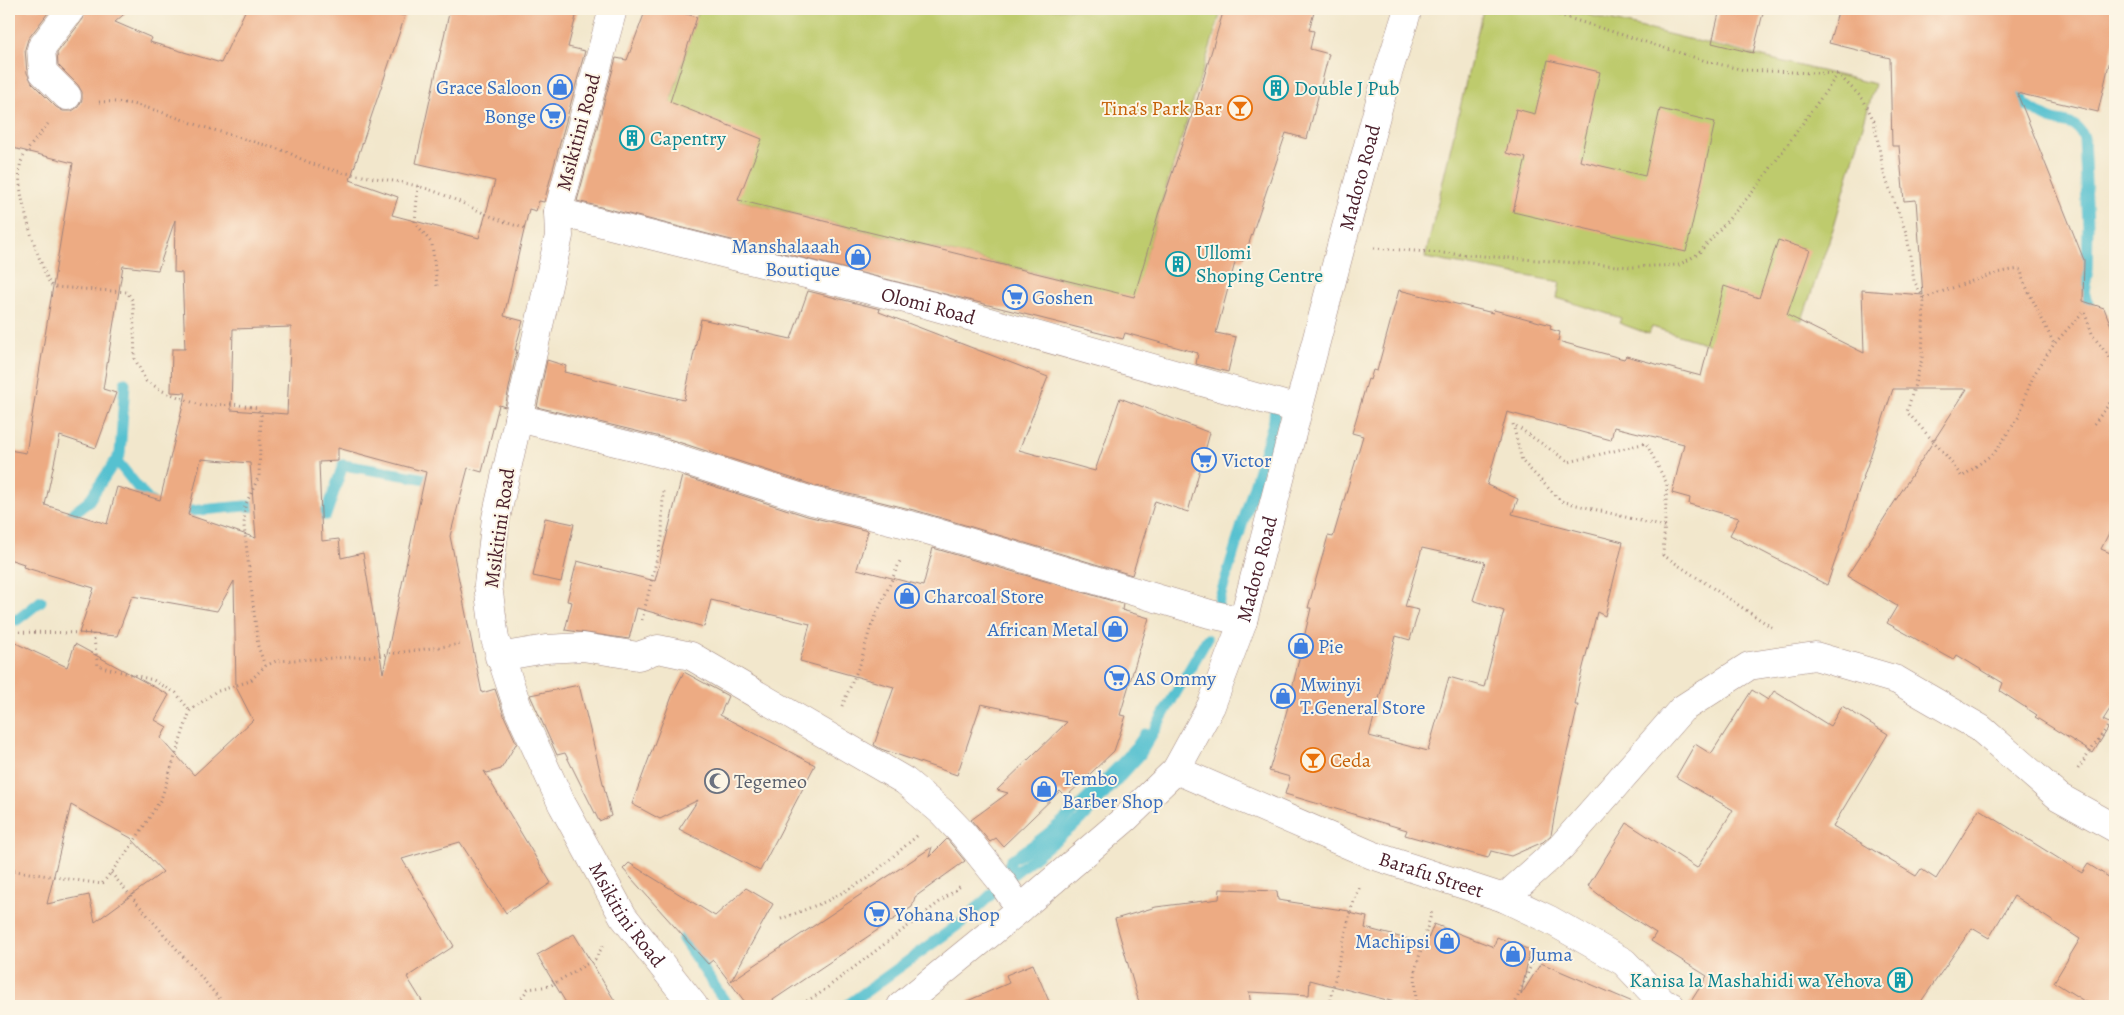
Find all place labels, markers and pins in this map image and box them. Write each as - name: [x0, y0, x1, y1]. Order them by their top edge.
- place label: Grace Saloon: [436, 74, 542, 101]
- shop icon: Grace Saloon: [547, 74, 573, 100]
- building icon: Double J Pub: [1263, 75, 1289, 101]
- place label: Double J Pub: [1294, 75, 1399, 102]
- place label: Tina's Park Bar: [1101, 95, 1222, 122]
- bar icon: Tina's Park Bar: [1227, 95, 1253, 121]
- place label: Bonge: [484, 103, 536, 130]
- supermarket icon: Bonge: [540, 103, 566, 129]
- building icon: Capentry: [619, 125, 645, 151]
- place label: Capentry: [650, 125, 727, 152]
- place label: Manshalaaah Boutique: [731, 233, 840, 283]
- place label: Ullomi Shoping Centre: [1196, 239, 1323, 289]
- shop icon: Manshalaaah Boutique: [845, 244, 871, 270]
- building icon: Ullomi Shoping Centre: [1165, 251, 1191, 277]
- supermarket icon: Goshen: [1002, 284, 1028, 310]
- place label: Goshen: [1032, 284, 1094, 311]
- supermarket icon: Victor: [1191, 447, 1217, 473]
- place label: Victor: [1221, 447, 1272, 474]
- shop icon: Charcoal Store: [894, 583, 920, 609]
- place label: Charcoal Store: [924, 583, 1044, 610]
- place label: African Metal: [987, 616, 1098, 643]
- shop icon: African Metal: [1102, 616, 1128, 642]
- shop icon: Pie: [1288, 633, 1314, 659]
- place label: Pie: [1318, 633, 1343, 660]
- supermarket icon: AS Ommy: [1104, 665, 1130, 691]
- place label: AS Ommy: [1133, 665, 1217, 692]
- place label: Mwinyi T.General Store: [1300, 671, 1425, 721]
- shop icon: Mwinyi T.General Store: [1270, 683, 1296, 709]
- bar icon: Ceda: [1300, 747, 1326, 773]
- place label: Ceda: [1330, 747, 1372, 774]
- place label: Tembo Barber Shop: [1062, 765, 1163, 815]
- mosque icon: Tegemeo: [704, 768, 730, 794]
- place label: Tegemeo: [734, 768, 807, 795]
- shop icon: Tembo Barber Shop: [1031, 776, 1057, 802]
- supermarket icon: Yohana Shop: [864, 901, 890, 927]
- place label: Yohana Shop: [893, 901, 1000, 928]
- place label: Machipsi: [1355, 928, 1430, 955]
- shop icon: Machipsi: [1434, 928, 1460, 954]
- shop icon: Juma: [1500, 941, 1526, 967]
- place label: Juma: [1530, 941, 1573, 968]
- place label: Kanisa la Mashahidi wa Yehova: [1629, 967, 1883, 994]
- building icon: Kanisa la Mashahidi wa Yehova: [1887, 967, 1913, 993]

